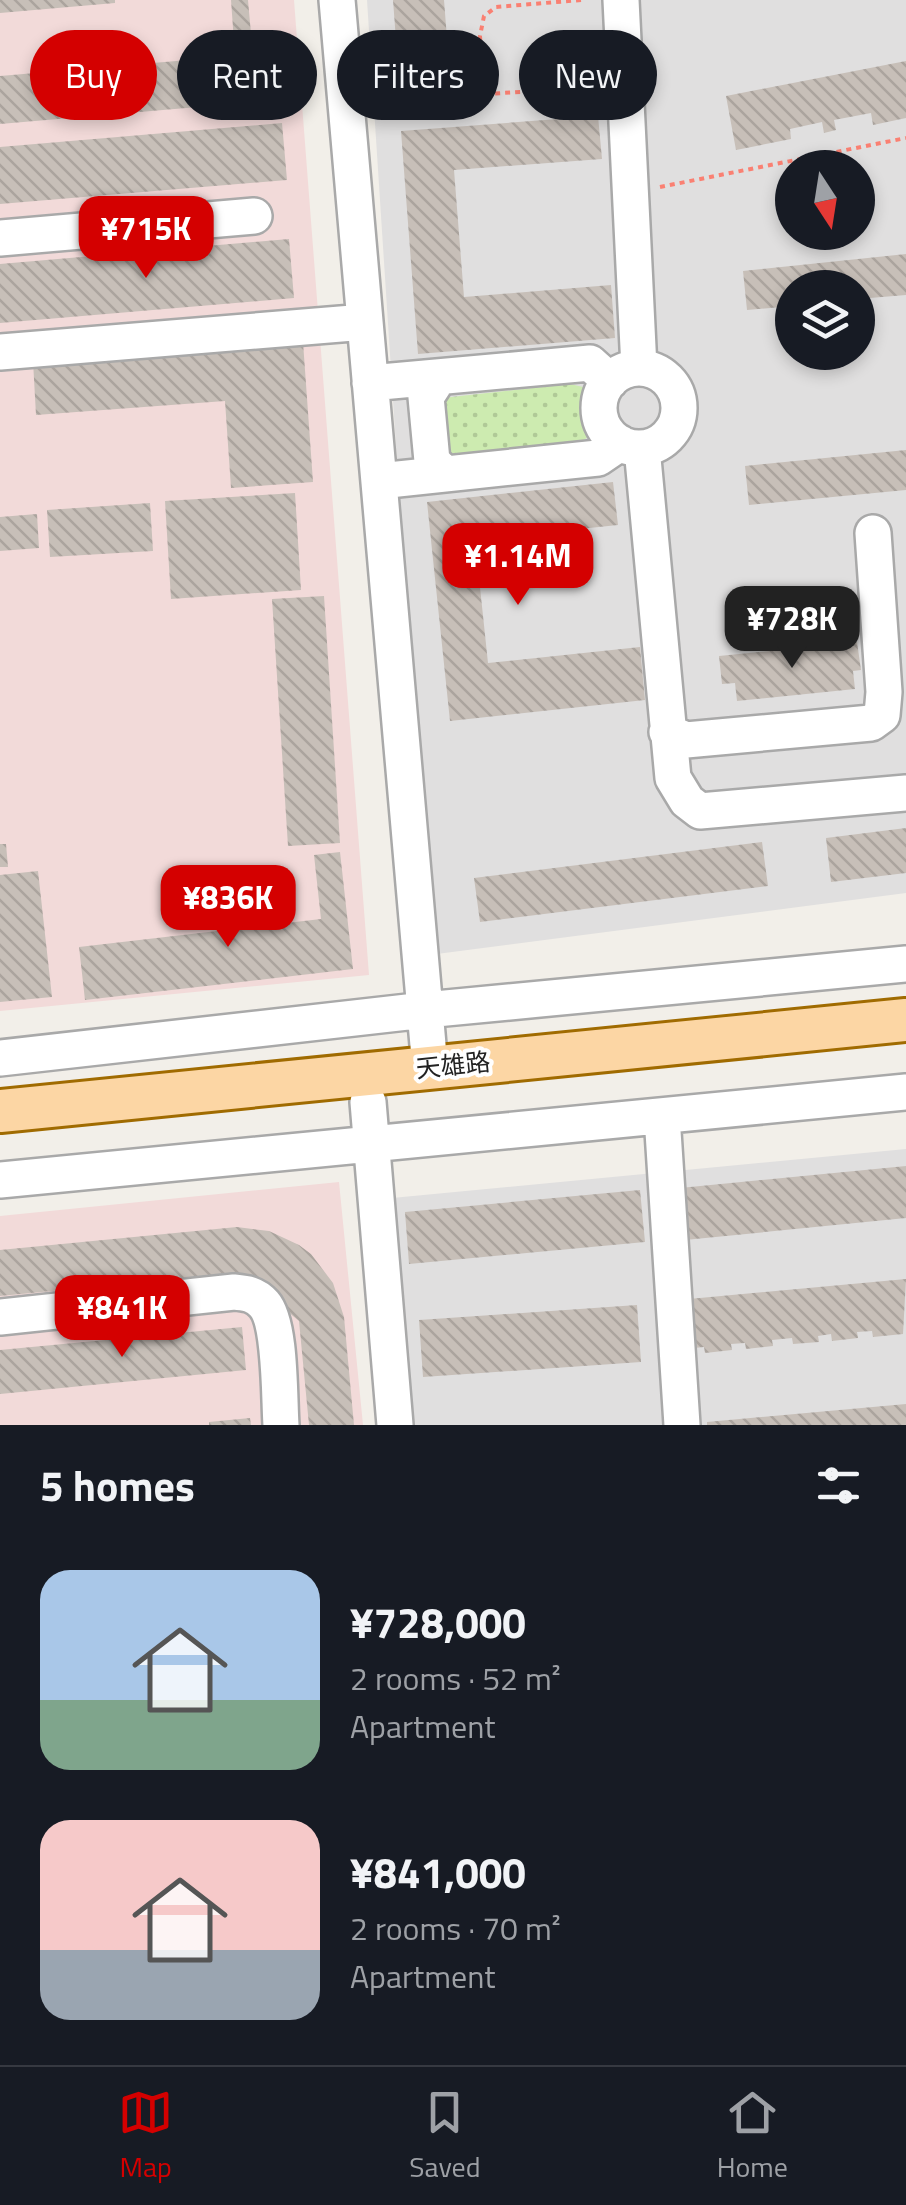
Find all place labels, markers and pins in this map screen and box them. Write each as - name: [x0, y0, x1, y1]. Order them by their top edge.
- pin: ¥715K: [76, 196, 216, 281]
- pin: ¥1.14M: [437, 523, 599, 608]
- pin: ¥728K: [722, 586, 862, 671]
- pin: ¥836K: [158, 865, 298, 950]
- pin: ¥841K: [52, 1275, 192, 1360]

